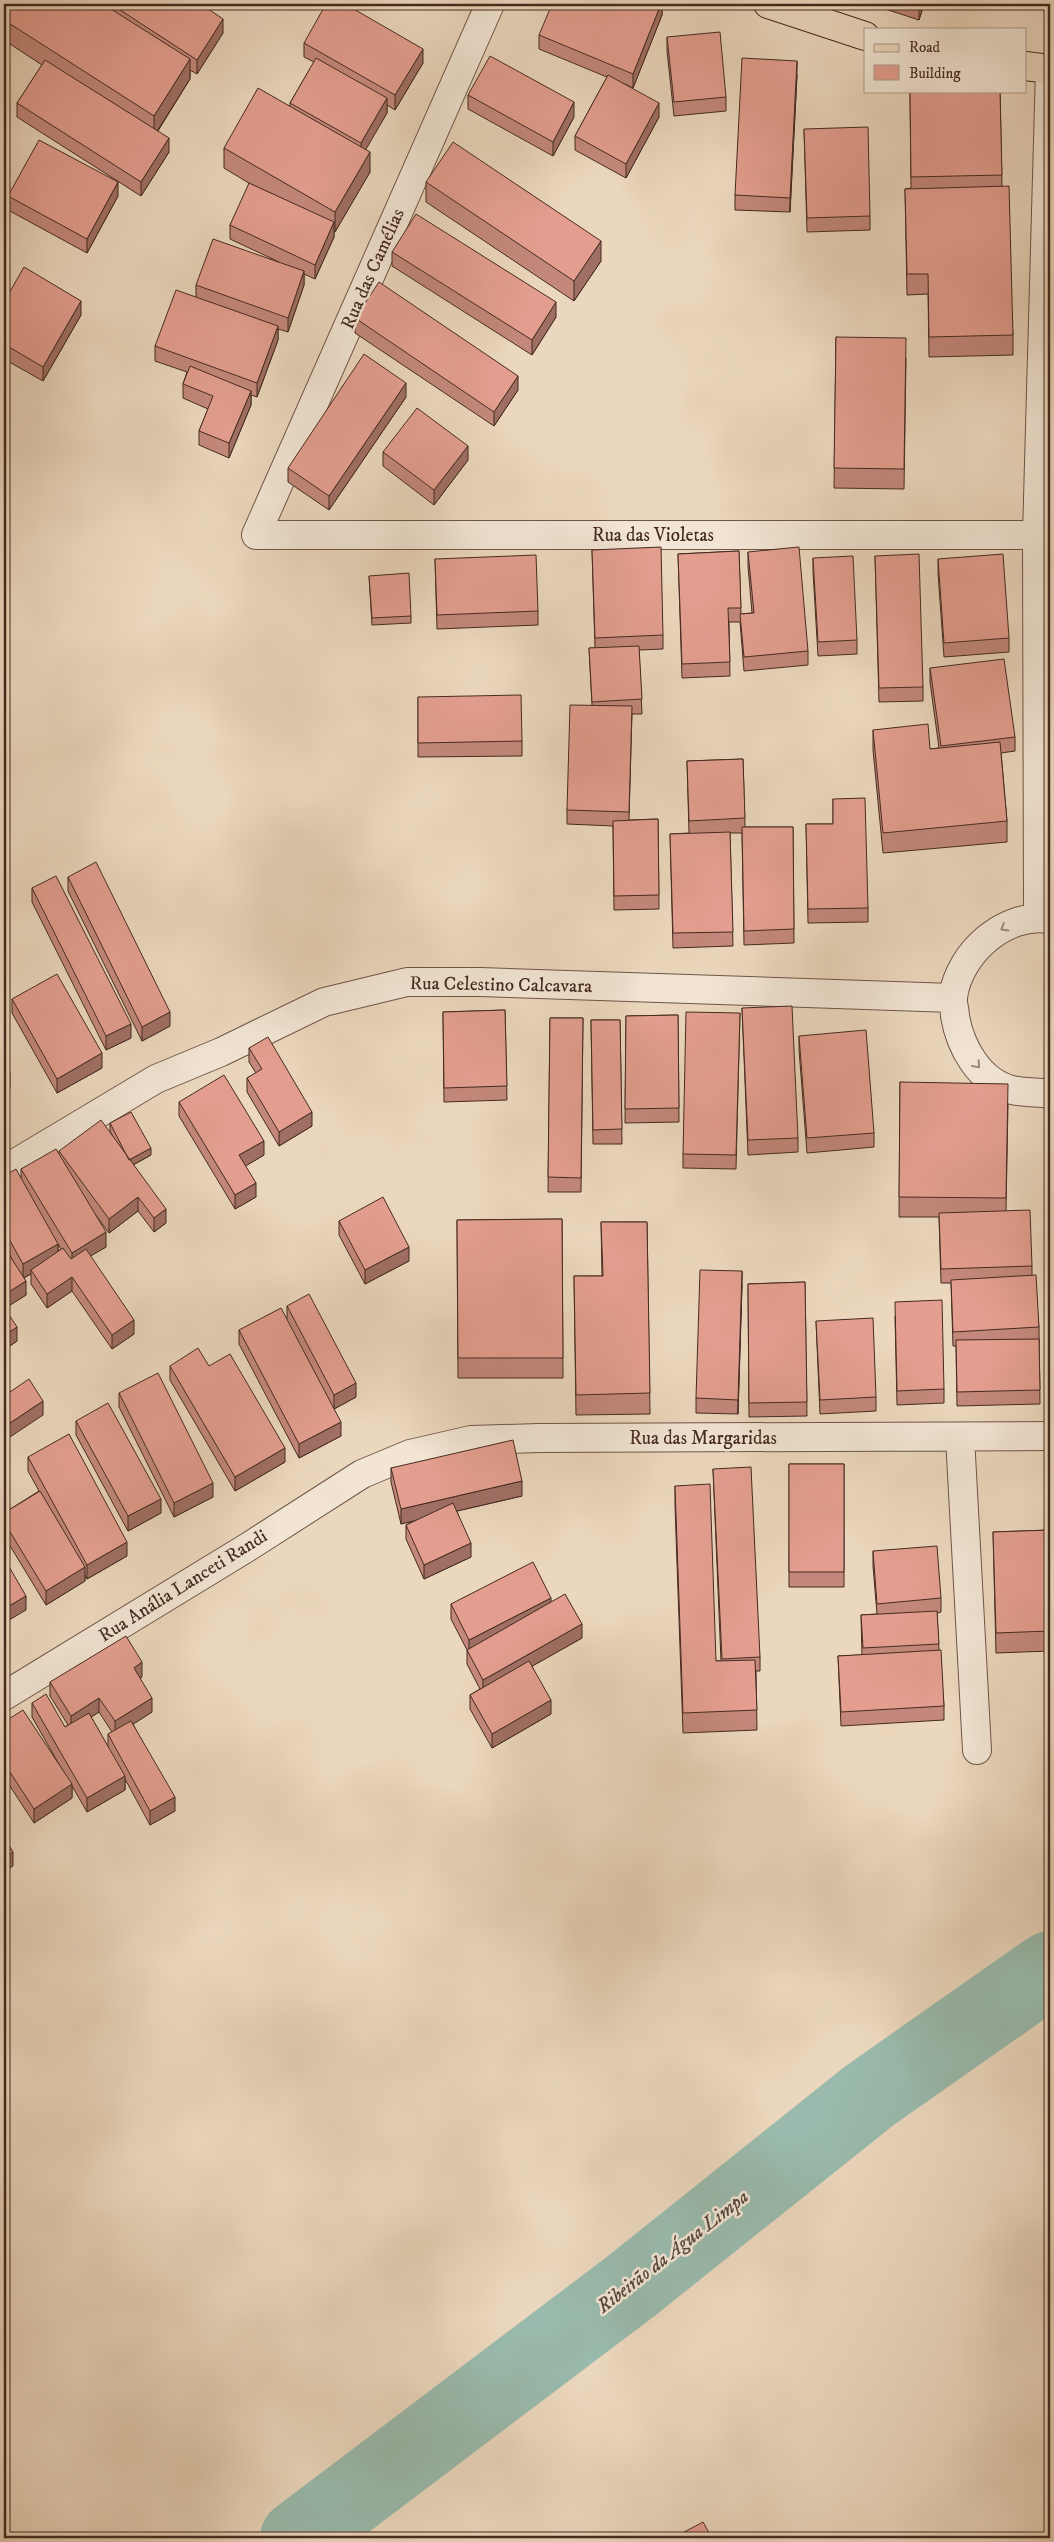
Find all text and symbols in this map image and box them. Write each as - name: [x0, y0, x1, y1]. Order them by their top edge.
- legend: [864, 28, 1026, 92]
- text: Road: [909, 38, 941, 57]
- text: Building: [909, 64, 961, 83]
- street label: Rua das Camélias: [336, 205, 410, 333]
- street label: Rua das Violetas: [592, 524, 714, 547]
- one-way arrow: [1000, 922, 1009, 932]
- street label: Rua Celestino Calcavara: [410, 972, 592, 998]
- one-way arrow: [971, 1059, 980, 1068]
- street label: Rua das Margaridas: [629, 1427, 777, 1450]
- street label: Rua Anália Lanceti Randi: [94, 1525, 272, 1647]
- water label: Ribeirão da Água Limpa: [591, 2185, 754, 2320]

